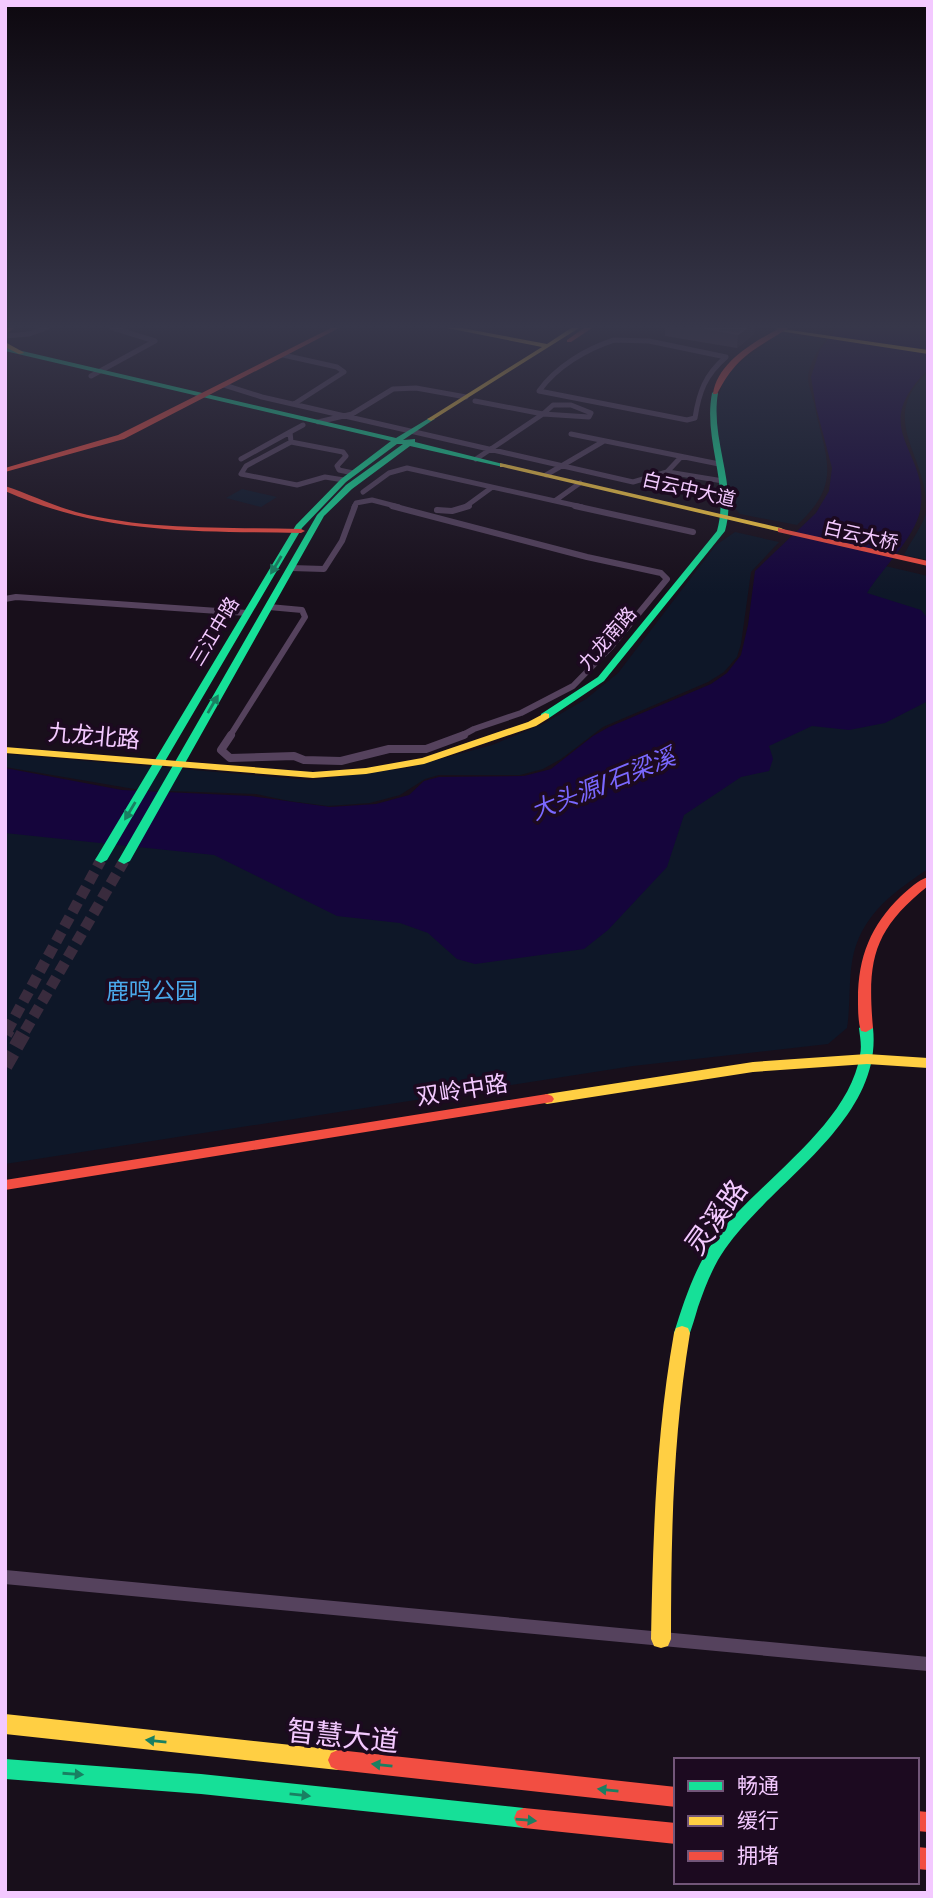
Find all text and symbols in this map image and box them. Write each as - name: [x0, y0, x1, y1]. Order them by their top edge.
- street label: 白云中大道: [640, 468, 738, 511]
- street label: 白云大桥: [821, 516, 901, 555]
- one-way arrow: [270, 556, 282, 575]
- street label: 三江中路: [185, 593, 244, 670]
- street label: 九龙南路: [574, 602, 641, 675]
- one-way arrow: [207, 694, 219, 714]
- street label: 九龙北路: [47, 718, 141, 754]
- water label: 大头源/石梁溪: [526, 740, 682, 826]
- one-way arrow: [125, 801, 137, 821]
- park label: 鹿鸣公园: [106, 977, 198, 1005]
- street label: 双岭中路: [414, 1069, 510, 1111]
- street label: 灵溪路: [678, 1173, 754, 1261]
- street label: 智慧大道: [286, 1713, 400, 1759]
- one-way arrow: [144, 1735, 166, 1746]
- legend: [674, 1758, 919, 1884]
- one-way arrow: [371, 1759, 393, 1770]
- one-way arrow: [63, 1769, 85, 1780]
- text: 畅通: [737, 1773, 779, 1798]
- one-way arrow: [597, 1784, 619, 1795]
- one-way arrow: [289, 1789, 311, 1800]
- text: 缓行: [737, 1808, 779, 1833]
- one-way arrow: [515, 1815, 537, 1826]
- text: 拥堵: [737, 1843, 779, 1868]

